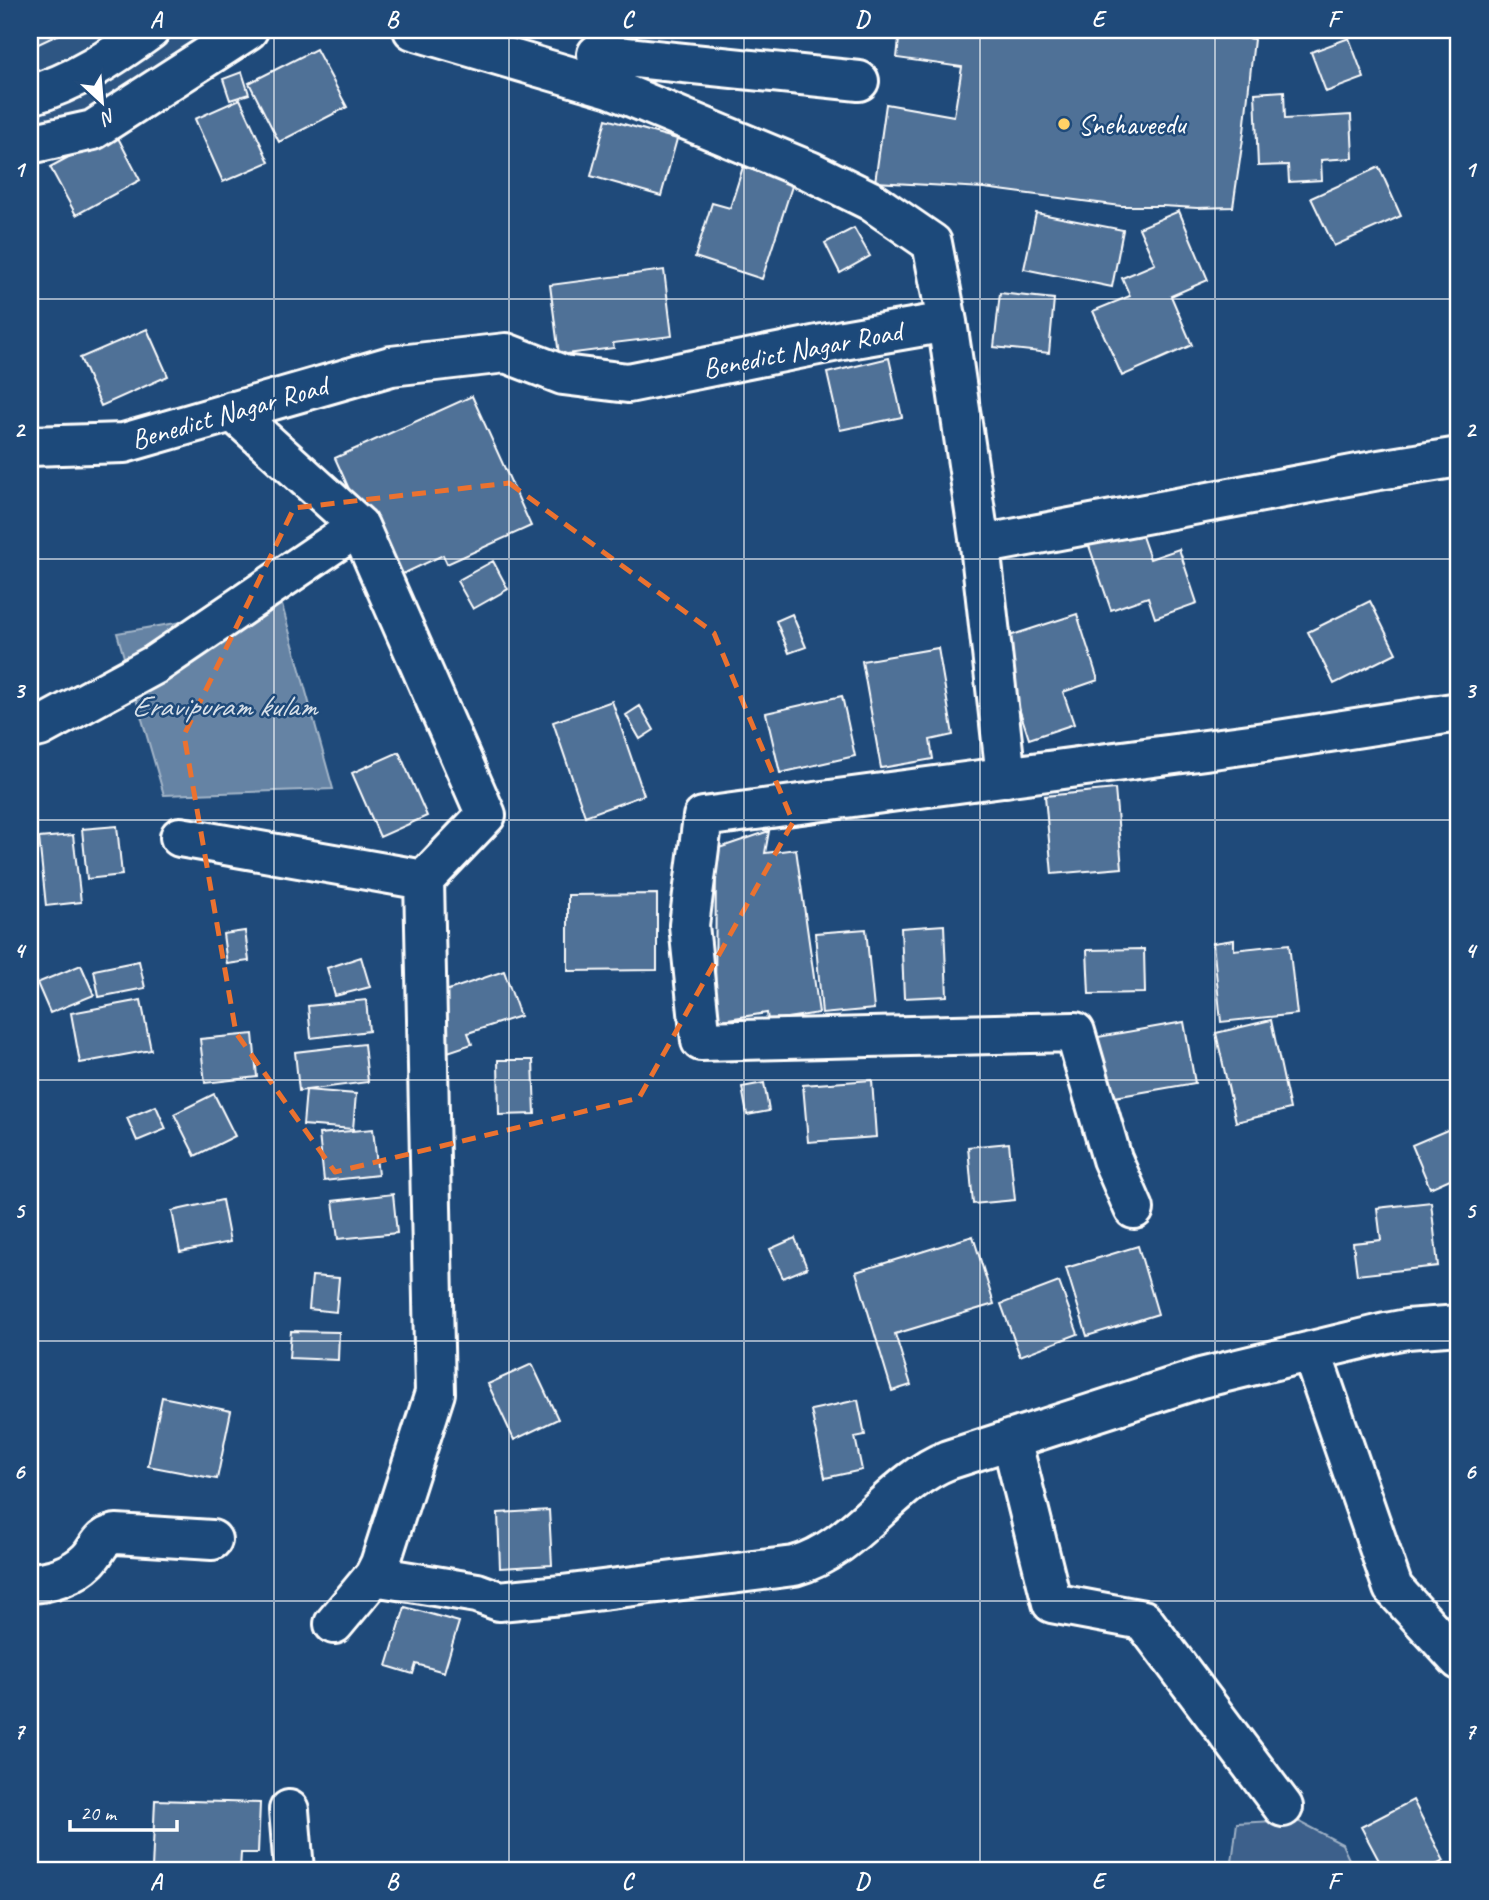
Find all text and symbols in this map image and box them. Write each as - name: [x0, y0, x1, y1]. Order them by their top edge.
- text: A: [150, 5, 164, 34]
- text: B: [386, 5, 400, 34]
- text: C: [622, 5, 636, 34]
- text: D: [855, 5, 871, 34]
- text: E: [1092, 5, 1108, 34]
- text: F: [1328, 5, 1344, 34]
- north arrow: [66, 66, 136, 136]
- text: N: [96, 103, 120, 131]
- place label: Snehaveedu: [1078, 107, 1187, 142]
- marker: Snehaveedu: [1056, 116, 1072, 132]
- text: 1: [14, 155, 27, 184]
- text: 1: [1465, 155, 1478, 184]
- street label: Benedict Nagar Road: [700, 312, 909, 386]
- street label: Benedict Nagar Road: [127, 367, 335, 457]
- text: 2: [14, 415, 27, 444]
- text: 2: [1465, 415, 1478, 444]
- text: 3: [14, 676, 27, 705]
- text: 3: [1465, 676, 1478, 705]
- water label: Eravipuram kulam: [132, 687, 320, 725]
- text: 4: [14, 936, 27, 965]
- text: 4: [1465, 936, 1478, 965]
- text: 5: [14, 1196, 26, 1225]
- text: 5: [1465, 1196, 1477, 1225]
- text: 6: [14, 1457, 27, 1486]
- text: 6: [1465, 1457, 1478, 1486]
- text: 7: [14, 1717, 27, 1746]
- text: 7: [1465, 1717, 1478, 1746]
- scale bar: [70, 1788, 177, 1832]
- text: 20 m: [80, 1800, 118, 1826]
- text: A: [150, 1867, 164, 1896]
- text: B: [386, 1867, 400, 1896]
- text: C: [622, 1867, 636, 1896]
- text: D: [855, 1867, 871, 1896]
- text: E: [1092, 1867, 1108, 1896]
- text: F: [1328, 1867, 1344, 1896]

